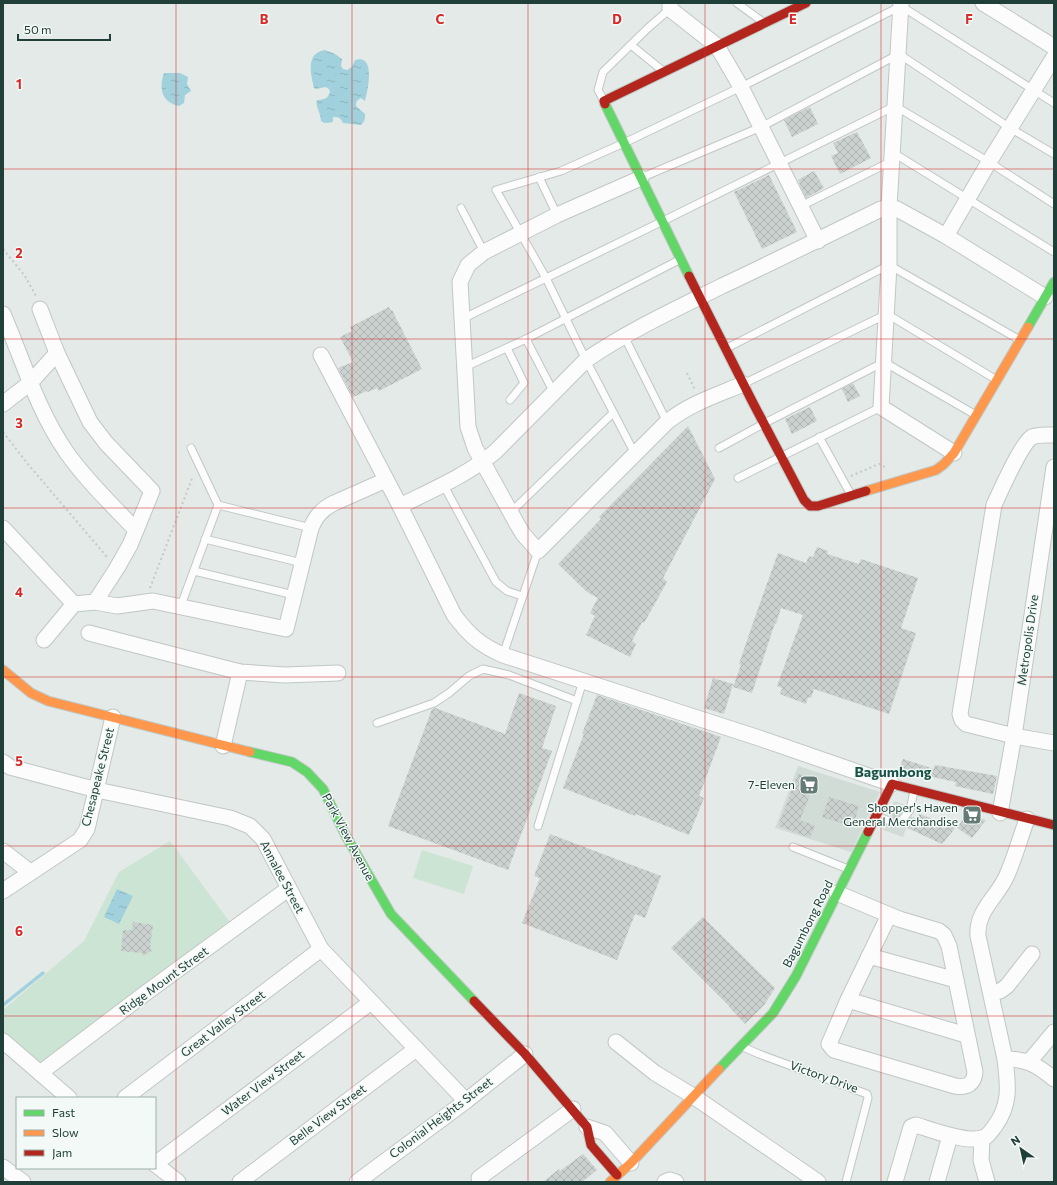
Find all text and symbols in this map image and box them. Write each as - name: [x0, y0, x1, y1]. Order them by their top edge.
- text: B: [260, 11, 269, 27]
- text: C: [436, 11, 445, 27]
- text: D: [612, 11, 622, 27]
- text: E: [789, 11, 797, 27]
- text: F: [965, 11, 973, 27]
- scale bar: [18, 16, 110, 42]
- text: 50 m: [24, 22, 52, 36]
- text: 1: [16, 76, 22, 92]
- text: 2: [15, 245, 23, 261]
- text: 3: [15, 415, 23, 431]
- text: 4: [15, 584, 23, 600]
- street label: Metropolis Drive: [1014, 594, 1040, 686]
- street label: Chesapeake Street: [78, 726, 116, 828]
- text: 5: [15, 753, 23, 769]
- district label: Bagumbong: [855, 763, 932, 780]
- supermarket icon: 7-Eleven: [798, 774, 820, 796]
- place label: 7-Eleven: [748, 777, 795, 791]
- street label: Park View Avenue: [320, 791, 378, 883]
- place label: Shopper's Haven General Merchandise: [843, 800, 958, 828]
- supermarket icon: Shopper's Haven General Merchandise: [961, 804, 983, 826]
- street label: Annalee Street: [258, 838, 308, 915]
- street label: Bagumbong Road: [779, 878, 835, 969]
- text: 6: [15, 923, 23, 939]
- street label: Ridge Mount Street: [116, 943, 211, 1017]
- street label: Great Valley Street: [178, 987, 267, 1059]
- street label: Water View Street: [218, 1047, 306, 1118]
- street label: Victory Drive: [788, 1057, 860, 1095]
- street label: Colonial Heights Street: [386, 1074, 495, 1161]
- street label: Belle View Street: [286, 1081, 368, 1148]
- legend: [16, 1097, 156, 1169]
- text: Fast: [52, 1105, 75, 1119]
- text: Slow: [52, 1125, 79, 1139]
- north arrow: [1001, 1129, 1041, 1169]
- text: N: [1008, 1133, 1022, 1148]
- text: Jam: [52, 1145, 72, 1160]

